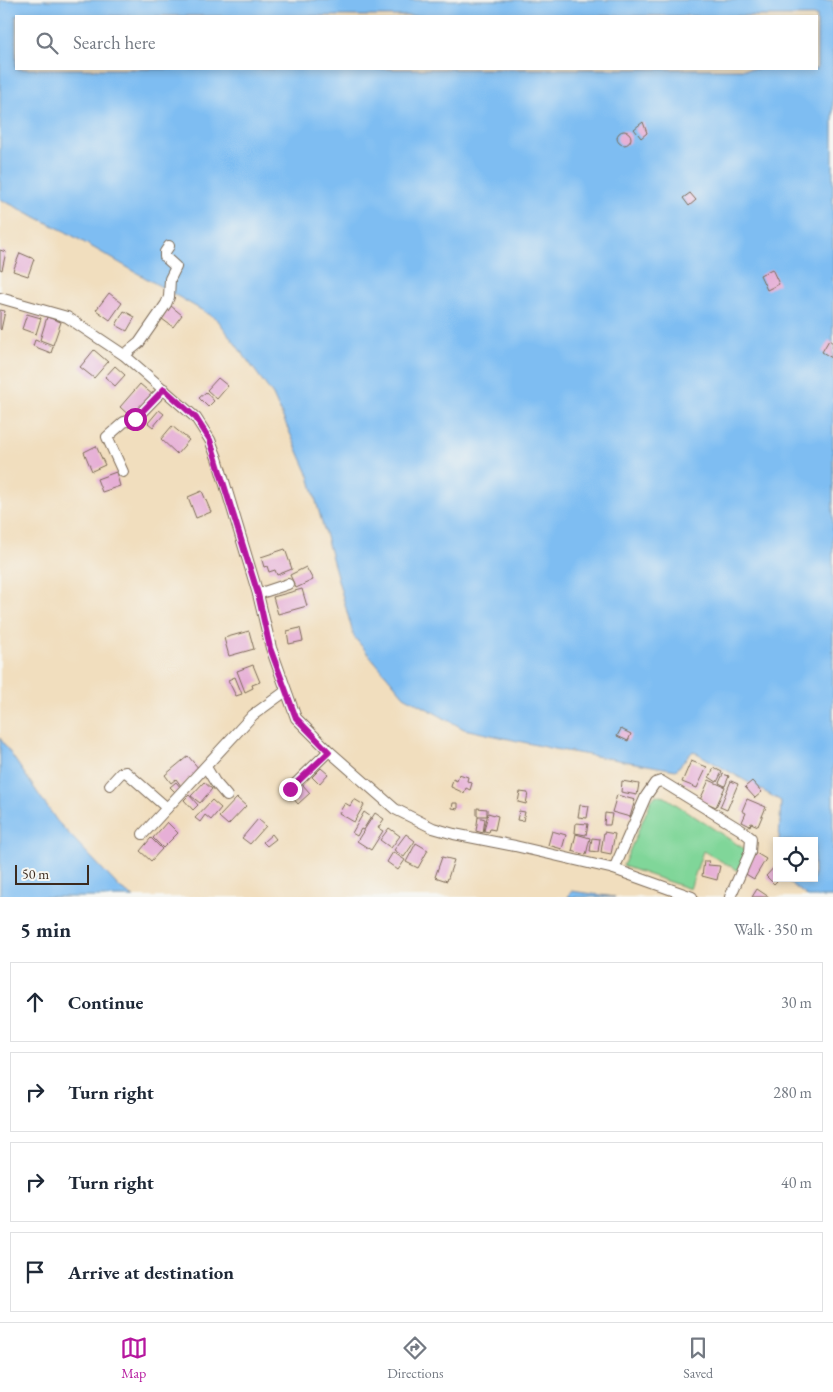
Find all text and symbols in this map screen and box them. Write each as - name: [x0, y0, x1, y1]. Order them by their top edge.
- search box: [15, 15, 818, 70]
- icon: search: [33, 29, 61, 57]
- text: Search here: [73, 30, 155, 55]
- route start: [124, 408, 147, 431]
- route end: [279, 778, 302, 801]
- map controls: [773, 837, 818, 882]
- button: locate: [773, 837, 818, 882]
- scale bar: [15, 862, 89, 885]
- text: 50 m: [22, 865, 49, 883]
- text: 5 min: [20, 916, 71, 943]
- text: Walk · 350 m: [734, 919, 813, 940]
- icon: ahead: [21, 988, 49, 1016]
- text: Continue: [68, 990, 143, 1015]
- text: 30 m: [781, 992, 812, 1013]
- icon: right: [21, 1078, 49, 1106]
- text: Turn right: [68, 1080, 154, 1105]
- text: 280 m: [773, 1082, 812, 1103]
- icon: right: [21, 1168, 49, 1196]
- text: Turn right: [68, 1170, 154, 1195]
- text: 40 m: [781, 1172, 812, 1193]
- icon: arrive: [21, 1258, 49, 1286]
- text: Arrive at destination: [68, 1260, 234, 1285]
- tab: Map: [120, 1334, 148, 1382]
- tab: Directions: [387, 1334, 444, 1382]
- tab: Saved: [683, 1334, 713, 1382]

